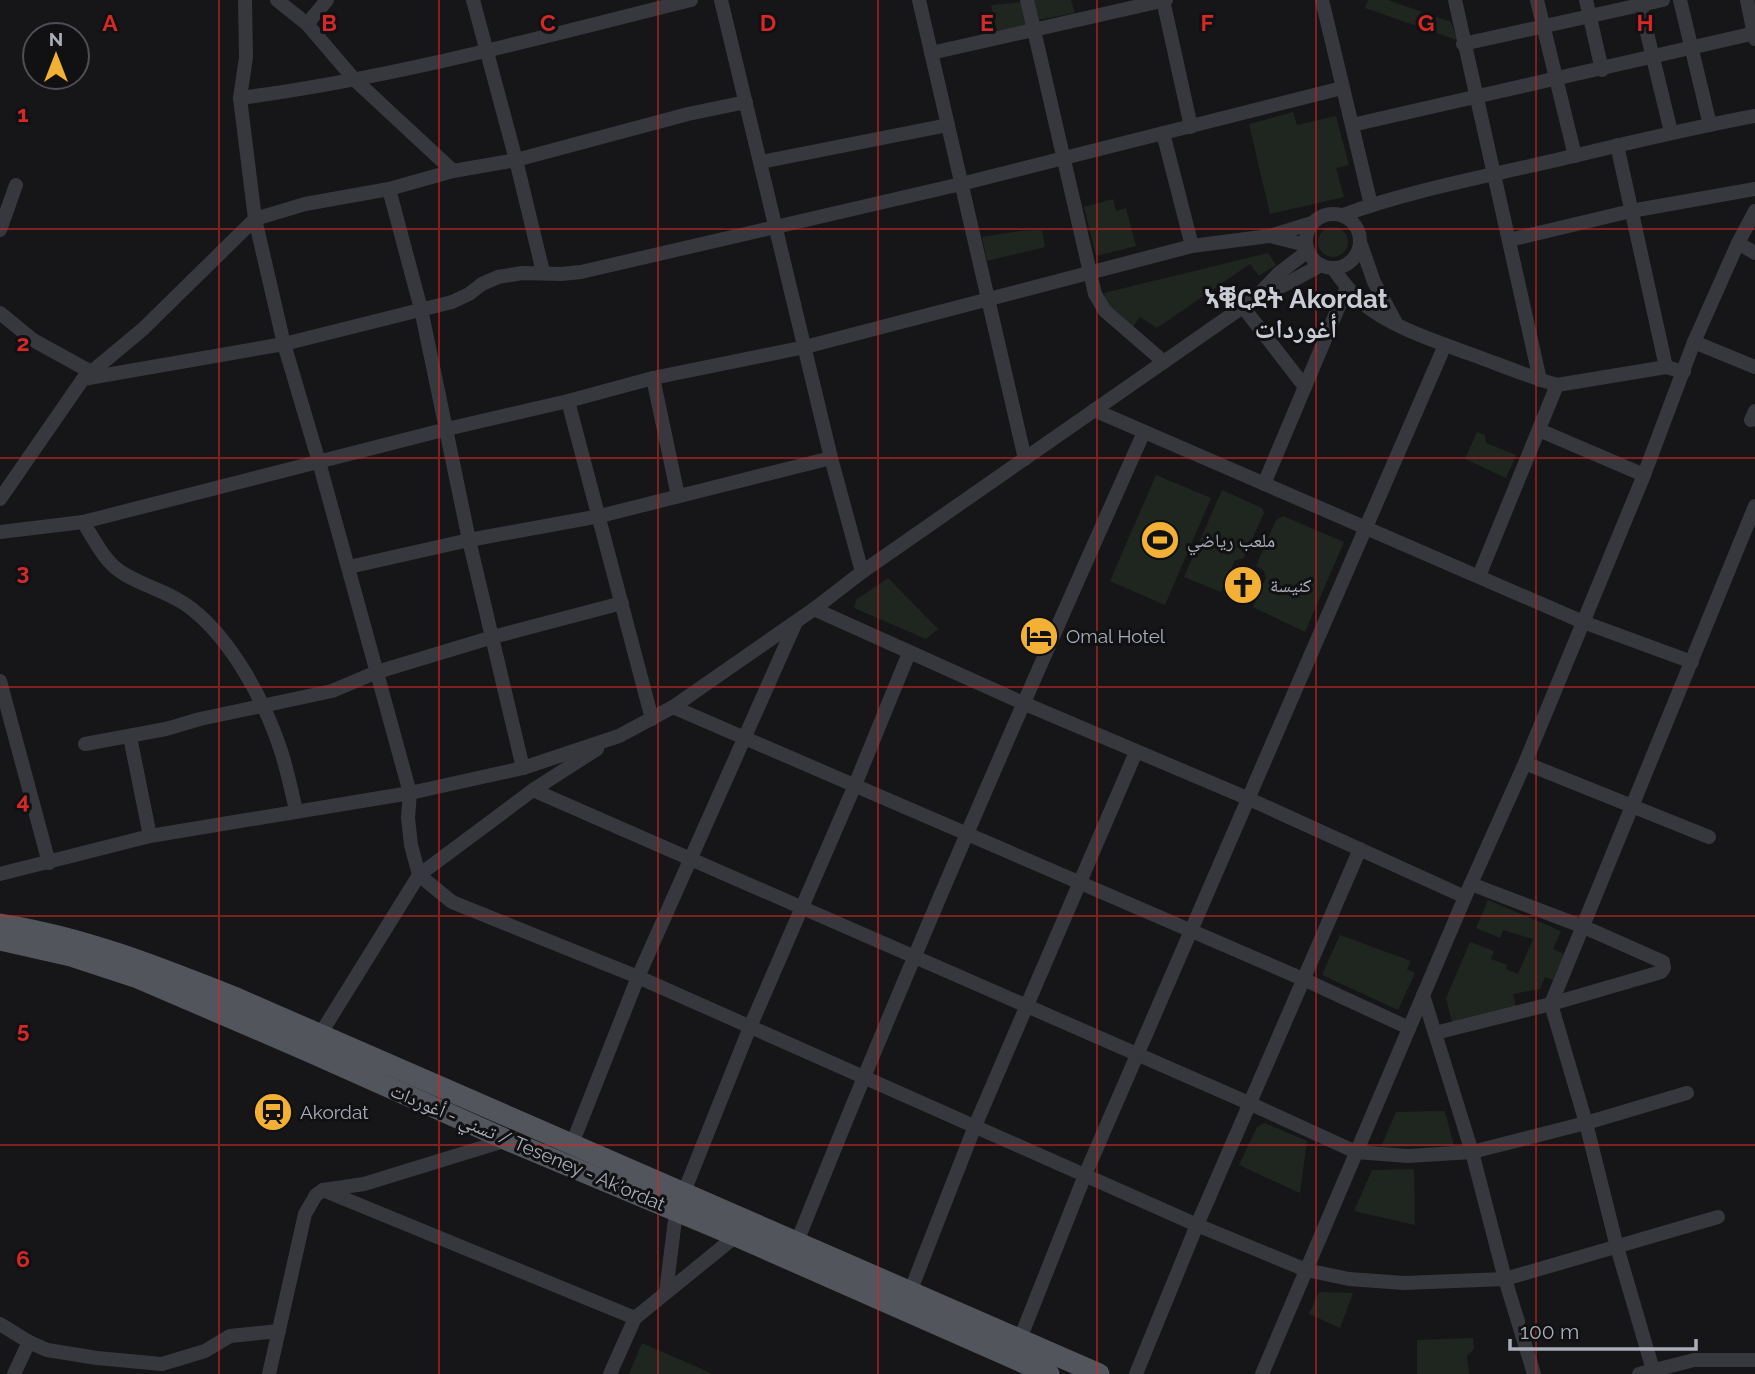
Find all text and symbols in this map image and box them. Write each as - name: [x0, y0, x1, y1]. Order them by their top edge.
- text: A: [102, 9, 118, 36]
- text: B: [321, 9, 337, 36]
- text: C: [540, 9, 556, 36]
- text: D: [760, 9, 776, 36]
- text: E: [980, 9, 994, 36]
- text: F: [1200, 9, 1214, 36]
- text: G: [1418, 9, 1434, 36]
- text: H: [1636, 9, 1654, 36]
- north arrow: [21, 21, 91, 91]
- text: N: [49, 28, 63, 50]
- text: 1: [17, 100, 29, 127]
- district label: ኣቑርደት Akordat أغوردات: [1204, 284, 1388, 344]
- text: 2: [17, 329, 29, 356]
- sports icon: ملعب رياضي: [1139, 519, 1181, 561]
- place label: ملعب رياضي: [1187, 529, 1275, 556]
- text: 3: [17, 558, 29, 585]
- church icon: كنيسة: [1222, 564, 1264, 606]
- place label: كنيسة: [1270, 574, 1312, 596]
- hotel icon: Omal Hotel: [1018, 615, 1060, 657]
- place label: Omal Hotel: [1066, 625, 1166, 647]
- text: 4: [16, 787, 30, 814]
- text: 5: [17, 1016, 30, 1043]
- street label: تسني - أغوردات / Teseney - Ak'ordat: [386, 1079, 669, 1220]
- station icon: Akordat: [252, 1091, 294, 1133]
- place label: Akordat: [300, 1101, 369, 1123]
- text: 6: [16, 1245, 30, 1272]
- scale bar: [1510, 1308, 1696, 1352]
- text: 100 m: [1520, 1319, 1579, 1344]

